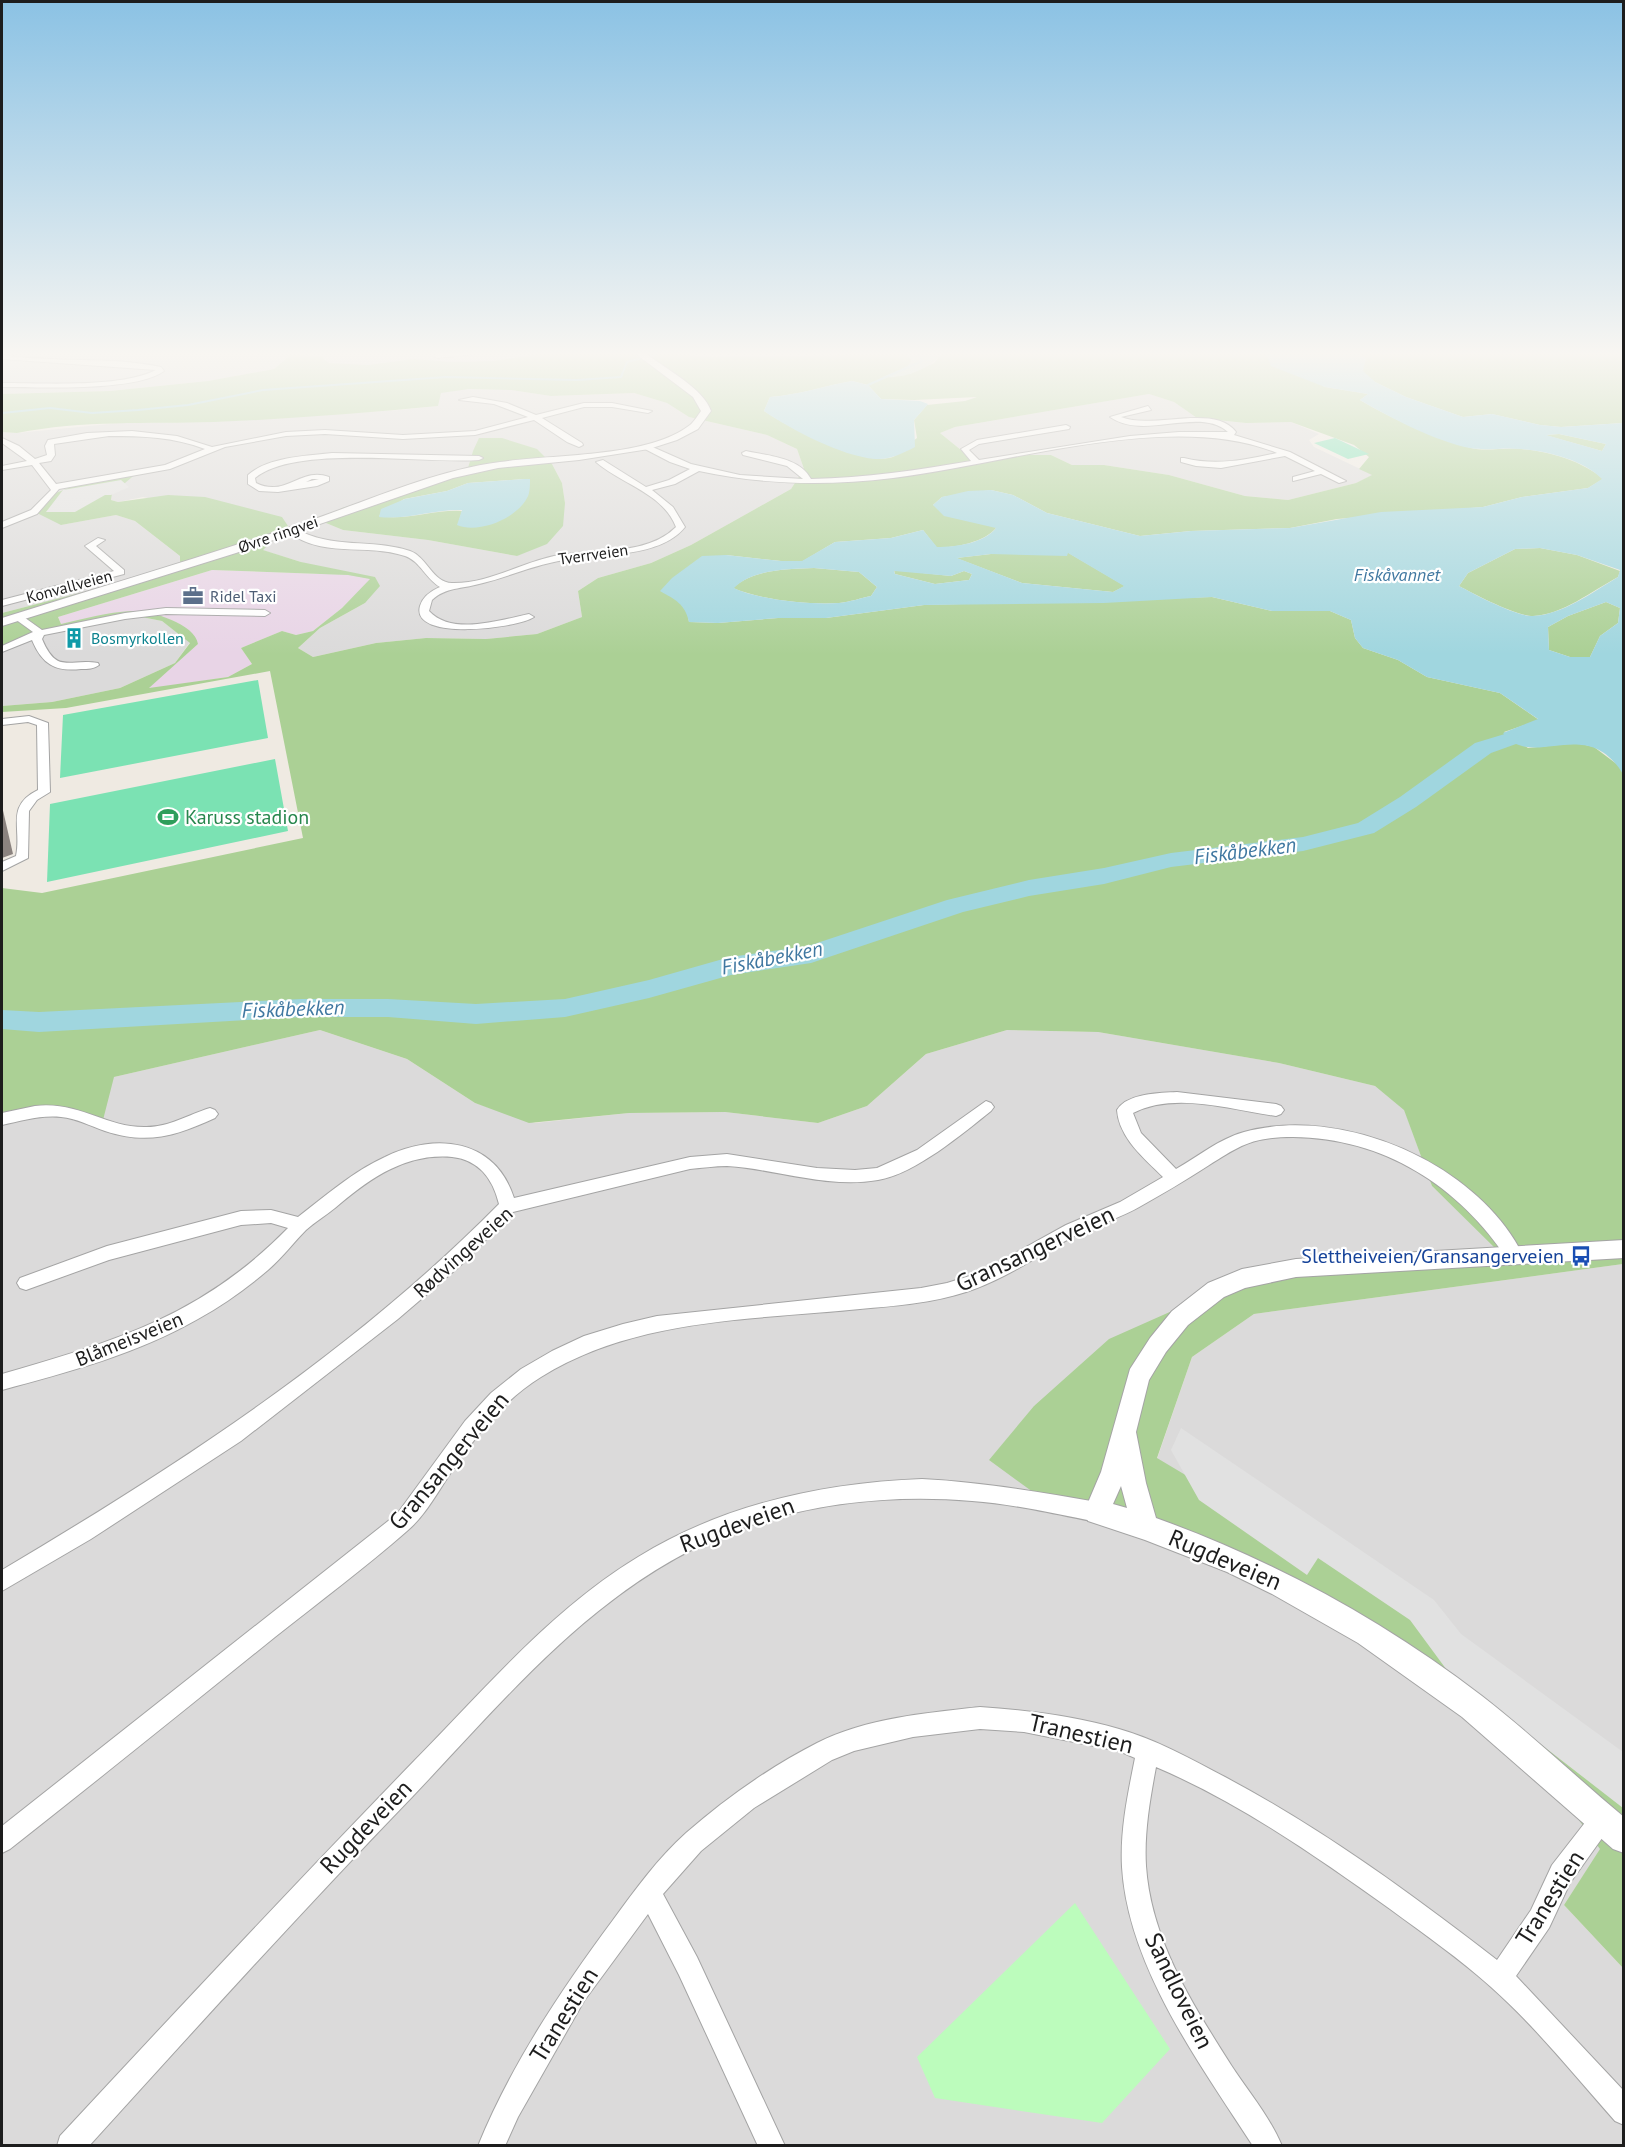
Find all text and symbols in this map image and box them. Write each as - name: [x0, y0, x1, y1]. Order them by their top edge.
- street label: Øvre ringvei: [235, 511, 321, 557]
- street label: Tverrveien: [557, 539, 629, 569]
- water label: Fiskåvannet: [1354, 563, 1442, 586]
- street label: Konvallveien: [24, 565, 114, 607]
- office icon: Ridel Taxi: [181, 584, 205, 608]
- place label: Ridel Taxi: [210, 586, 277, 606]
- building icon: Bosmyrkollen: [62, 626, 86, 650]
- place label: Bosmyrkollen: [91, 628, 184, 648]
- place label: Karuss stadion: [185, 804, 309, 830]
- sports icon: Karuss stadion: [156, 805, 180, 829]
- water label: Fiskåbekken: [1192, 831, 1298, 870]
- water label: Fiskåbekken: [719, 934, 825, 981]
- water label: Fiskåbekken: [241, 993, 345, 1024]
- street label: Gransangerveien: [951, 1198, 1119, 1299]
- street label: Rødvingeveien: [408, 1201, 518, 1303]
- place label: Slettheiveien/Gransangerveien: [1301, 1243, 1564, 1269]
- bus stop icon: Slettheiveien/Gransangerveien: [1569, 1244, 1593, 1268]
- street label: Blåmeisveien: [71, 1306, 187, 1372]
- street label: Gransangerveien: [382, 1385, 516, 1536]
- street label: Rugdeveien: [675, 1489, 798, 1560]
- street label: Rugdeveien: [1164, 1522, 1286, 1597]
- street label: Tranestien: [1026, 1706, 1136, 1761]
- street label: Rugdeveien: [313, 1773, 418, 1880]
- street label: Tranestien: [1508, 1844, 1591, 1951]
- street label: Sandloveien: [1138, 1928, 1221, 2054]
- street label: Tranestien: [522, 1961, 605, 2068]

